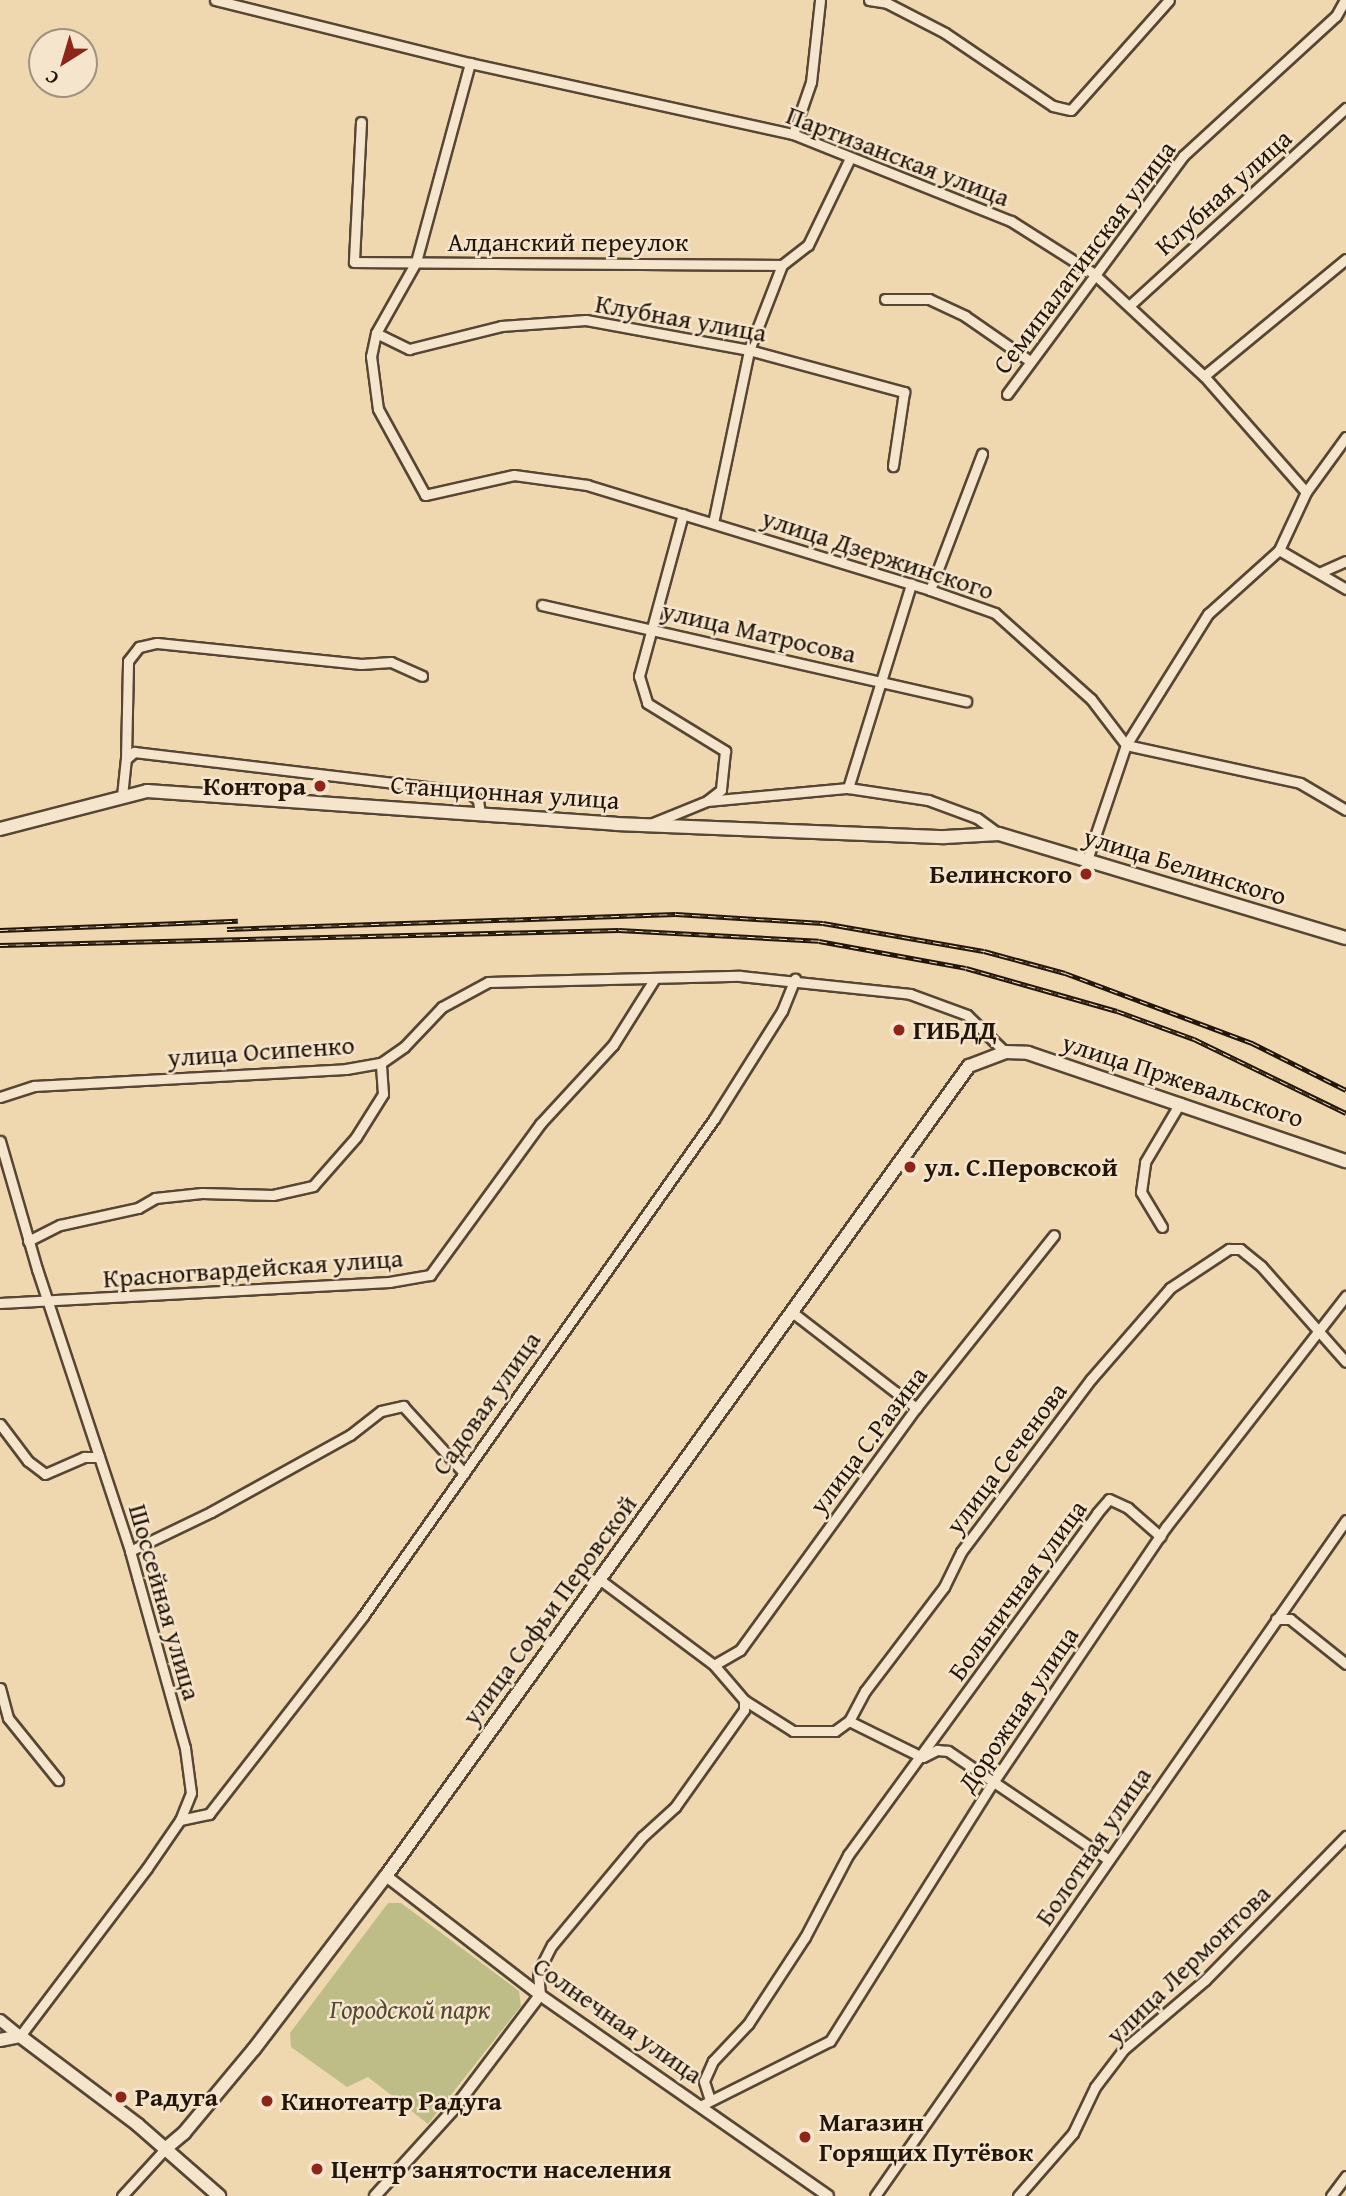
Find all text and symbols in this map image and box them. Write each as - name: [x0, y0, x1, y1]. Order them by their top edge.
- north arrow: [28, 28, 98, 98]
- text: С: [39, 64, 64, 93]
- street label: Партизанская улица: [782, 99, 1014, 213]
- street label: Клубная улица: [1148, 122, 1298, 262]
- street label: Семипалатинская улица: [986, 134, 1182, 380]
- street label: Алданский переулок: [448, 226, 688, 258]
- street label: Клубная улица: [593, 288, 769, 348]
- street label: улица Дзержинского: [758, 502, 998, 606]
- street label: улица Матросова: [659, 594, 859, 670]
- street label: Станционная улица: [390, 768, 620, 816]
- place label: Контора: [203, 770, 306, 802]
- marker: Контора: [312, 778, 328, 794]
- street label: улица Белинского: [1080, 820, 1290, 912]
- place label: Белинского: [929, 858, 1072, 890]
- marker: Белинского: [1078, 866, 1094, 882]
- place label: ГИБДД: [913, 1014, 997, 1046]
- marker: ГИБДД: [891, 1022, 907, 1038]
- street label: улица Пржевальского: [1058, 1026, 1308, 1134]
- street label: улица Осипенко: [166, 1029, 356, 1073]
- place label: ул. С.Перовской: [924, 1151, 1118, 1183]
- marker: ул. С.Перовской: [902, 1159, 918, 1175]
- street label: Красногвардейская улица: [102, 1242, 404, 1294]
- street label: Садовая улица: [425, 1325, 547, 1481]
- street label: улица С.Разина: [802, 1360, 934, 1520]
- street label: улица Сеченова: [939, 1376, 1073, 1540]
- street label: улица Софьи Перовской: [455, 1489, 643, 1731]
- street label: Больничная улица: [941, 1494, 1093, 1686]
- street label: Шоссейная улица: [122, 1500, 208, 1704]
- street label: Дорожная улица: [951, 1620, 1085, 1798]
- street label: Болотная улица: [1028, 1761, 1158, 1931]
- street label: улица Лермонтова: [1099, 1878, 1277, 2050]
- street label: Солнечная улица: [527, 1950, 709, 2090]
- park label: Городской парк: [329, 1993, 491, 2025]
- place label: Радуга: [135, 2081, 218, 2113]
- place label: Кинотеатр Радуга: [281, 2085, 502, 2117]
- marker: Радуга: [113, 2089, 129, 2105]
- marker: Кинотеатр Радуга: [259, 2093, 275, 2109]
- place label: Магазин Горящих Путёвок: [819, 2106, 1033, 2168]
- marker: Магазин Горящих Путёвок: [797, 2129, 813, 2145]
- place label: Центр занятости населения: [331, 2153, 671, 2185]
- marker: Центр занятости населения: [309, 2161, 325, 2177]

